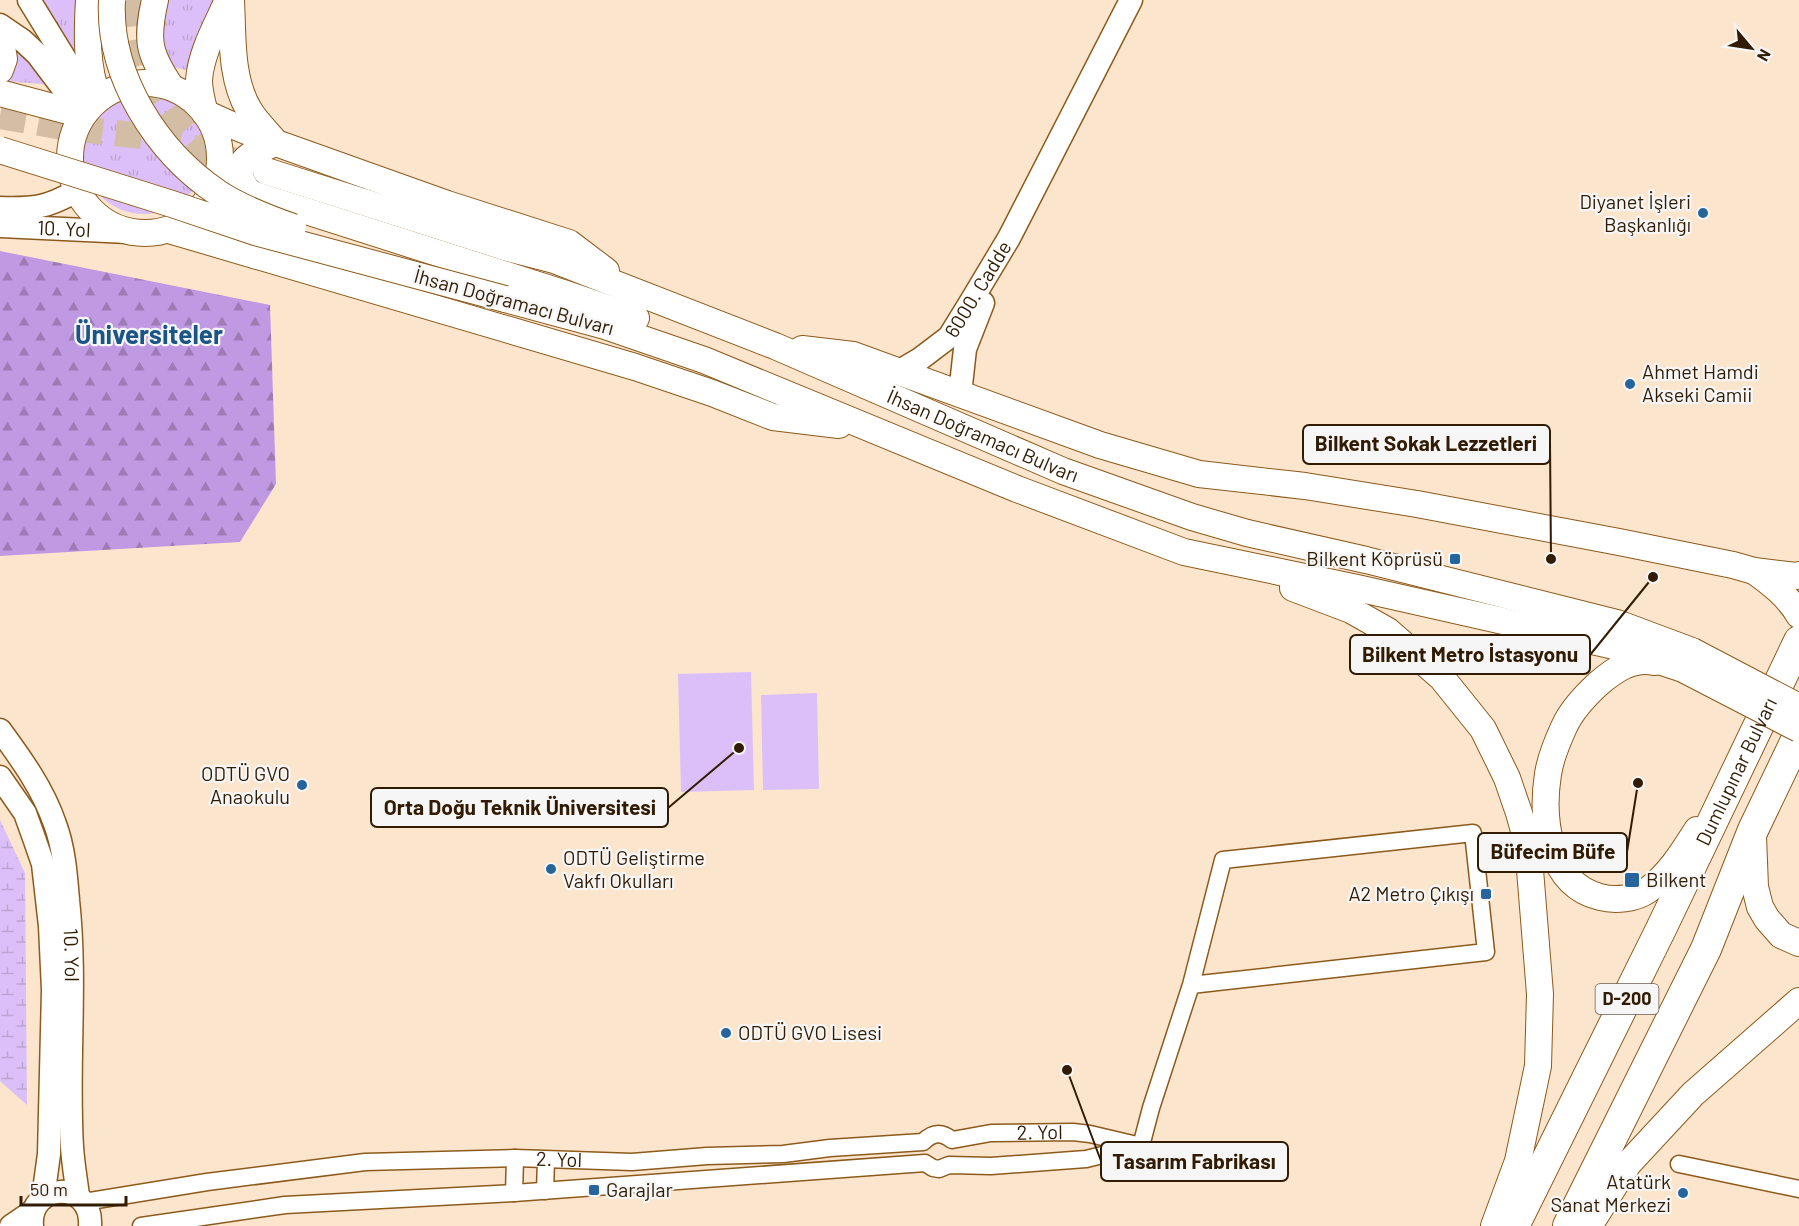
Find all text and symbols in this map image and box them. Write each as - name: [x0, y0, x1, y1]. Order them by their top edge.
- north arrow: [1721, 18, 1781, 78]
- text: N: [1754, 46, 1775, 65]
- place label: Diyanet İşleri Başkanlığı: [1579, 189, 1691, 236]
- marker: Diyanet İşleri Başkanlığı: [1696, 206, 1710, 220]
- street label: 10. Yol: [37, 215, 91, 241]
- street label: 6000. Cadde: [939, 236, 1016, 341]
- street label: İhsan Doğramacı Bulvarı: [412, 263, 617, 339]
- district label: Üniversiteler: [75, 318, 223, 349]
- place label: Ahmet Hamdi Akseki Camii: [1642, 359, 1759, 406]
- marker: Ahmet Hamdi Akseki Camii: [1623, 377, 1637, 391]
- street label: İhsan Doğramacı Bulvarı: [884, 383, 1082, 487]
- callout: Bilkent Sokak Lezzetleri: [1303, 425, 1550, 464]
- text: Bilkent Sokak Lezzetleri: [1315, 430, 1537, 455]
- place label: Bilkent Köprüsü: [1306, 546, 1443, 570]
- marker: Bilkent Köprüsü: [1448, 552, 1462, 566]
- callout: Bilkent Metro İstasyonu: [1350, 635, 1590, 674]
- text: Bilkent Metro İstasyonu: [1362, 641, 1578, 666]
- street label: Dumlupınar Bulvarı: [1690, 693, 1781, 849]
- place label: ODTÜ GVO Anaokulu: [201, 761, 290, 808]
- marker: ODTÜ GVO Anaokulu: [295, 778, 309, 792]
- callout: Orta Doğu Teknik Üniversitesi: [371, 788, 668, 827]
- text: Orta Doğu Teknik Üniversitesi: [384, 794, 656, 819]
- callout: Büfecim Büfe: [1478, 833, 1627, 872]
- text: Büfecim Büfe: [1490, 838, 1616, 863]
- place label: ODTÜ Geliştirme Vakfı Okulları: [563, 845, 705, 892]
- marker: ODTÜ Geliştirme Vakfı Okulları: [544, 862, 558, 876]
- place label: Bilkent: [1646, 867, 1707, 891]
- marker: Bilkent: [1623, 871, 1641, 889]
- place label: A2 Metro Çıkışı: [1348, 881, 1474, 905]
- marker: A2 Metro Çıkışı: [1479, 887, 1493, 901]
- street label: 10. Yol: [59, 928, 85, 982]
- road number: D-200: [1596, 984, 1658, 1014]
- place label: ODTÜ GVO Lisesi: [738, 1020, 882, 1044]
- marker: ODTÜ GVO Lisesi: [719, 1026, 733, 1040]
- street label: 2. Yol: [1017, 1119, 1063, 1144]
- callout: Tasarım Fabrikası: [1101, 1142, 1288, 1181]
- street label: 2. Yol: [536, 1146, 582, 1171]
- text: Tasarım Fabrikası: [1112, 1148, 1276, 1173]
- scale bar: [21, 1169, 126, 1207]
- place label: Atatürk Sanat Merkezi: [1550, 1169, 1671, 1216]
- place label: Garajlar: [606, 1177, 673, 1201]
- text: 50 m: [30, 1178, 68, 1200]
- marker: Garajlar: [587, 1183, 601, 1197]
- marker: Atatürk Sanat Merkezi: [1676, 1186, 1690, 1200]

